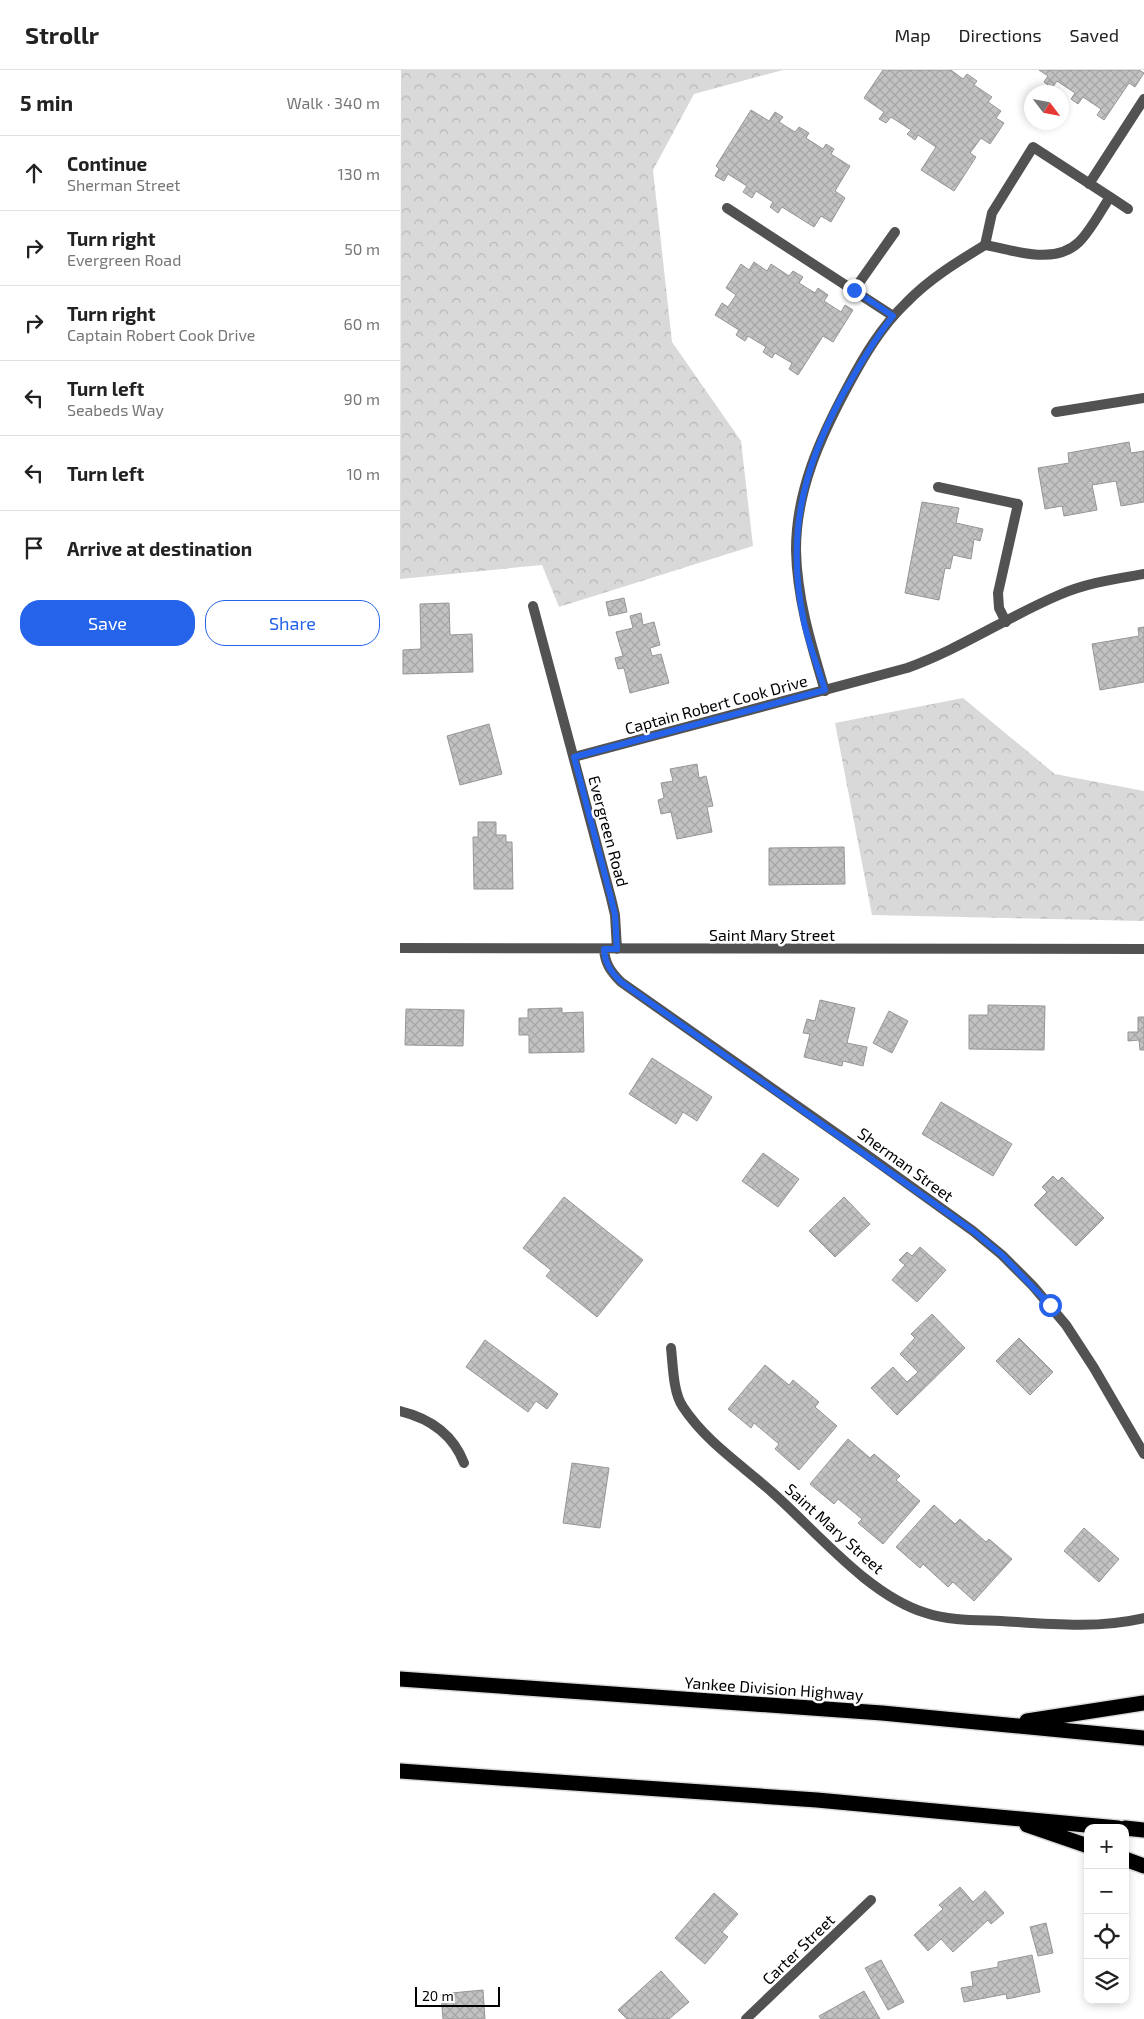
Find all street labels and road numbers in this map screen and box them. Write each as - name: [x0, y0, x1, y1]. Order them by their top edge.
- street label: Captain Robert Cook Drive: [623, 670, 809, 738]
- street label: Evergreen Road: [585, 773, 633, 889]
- street label: Saint Mary Street: [709, 925, 835, 944]
- street label: Sherman Street: [855, 1123, 957, 1205]
- street label: Saint Mary Street: [782, 1479, 888, 1577]
- street label: Yankee Division Highway: [684, 1672, 865, 1704]
- street label: Carter Street: [758, 1910, 838, 1988]

